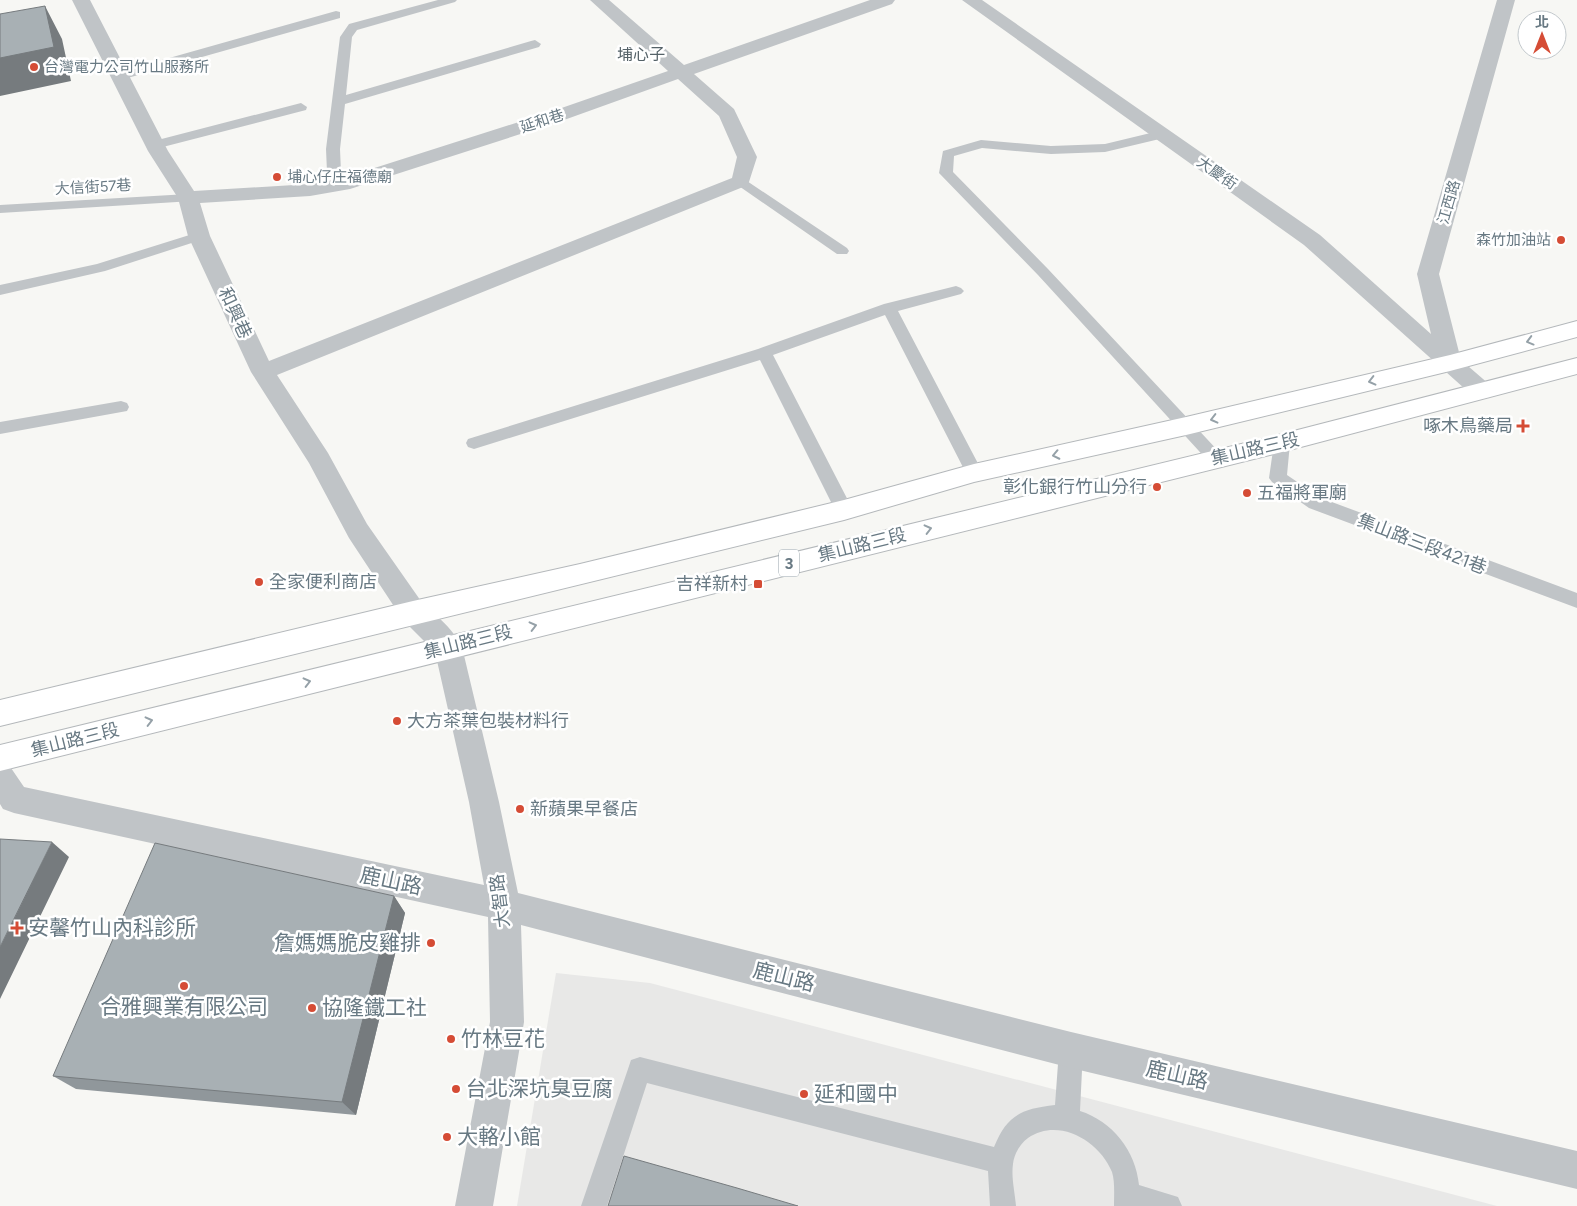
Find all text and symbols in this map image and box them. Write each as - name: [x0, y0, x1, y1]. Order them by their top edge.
- north arrow: [1517, 10, 1567, 60]
- text: 北: [1535, 14, 1549, 31]
- district label: 埔心子: [617, 45, 665, 64]
- place label: 台灣電力公司竹山服務所: [44, 58, 209, 76]
- marker: 台灣電力公司竹山服務所: [28, 61, 40, 73]
- street label: 延和巷: [518, 105, 566, 137]
- street label: 大慶街: [1193, 153, 1241, 193]
- place label: 埔心仔庄福德廟: [287, 168, 392, 186]
- marker: 埔心仔庄福德廟: [271, 171, 283, 183]
- street label: 大信街57巷: [54, 176, 132, 198]
- street label: 江西路: [1434, 178, 1464, 226]
- place label: 森竹加油站: [1476, 231, 1551, 249]
- marker: 森竹加油站: [1555, 234, 1567, 246]
- street label: 和興巷: [214, 284, 256, 342]
- one-way arrow: [1525, 335, 1534, 346]
- one-way arrow: [1368, 375, 1377, 386]
- one-way arrow: [1210, 413, 1219, 424]
- place label: 啄木鳥藥局: [1423, 415, 1513, 437]
- marker: 啄木鳥藥局: [1517, 420, 1529, 432]
- street label: 集山路三段: [1209, 428, 1301, 470]
- one-way arrow: [1051, 449, 1060, 460]
- place label: 彰化銀行竹山分行: [1003, 476, 1147, 498]
- marker: 彰化銀行竹山分行: [1151, 481, 1163, 493]
- place label: 五福將軍廟: [1257, 482, 1347, 504]
- marker: 五福將軍廟: [1241, 487, 1253, 499]
- street label: 集山路三段421巷: [1354, 509, 1490, 579]
- street label: 集山路三段: [816, 523, 908, 567]
- one-way arrow: [924, 524, 933, 535]
- road number: 3: [779, 550, 799, 576]
- place label: 全家便利商店: [269, 571, 377, 593]
- place label: 吉祥新村: [676, 573, 748, 595]
- marker: 全家便利商店: [253, 576, 265, 588]
- marker: 吉祥新村: [752, 578, 764, 590]
- street label: 集山路三段: [422, 620, 514, 664]
- one-way arrow: [528, 621, 537, 632]
- one-way arrow: [302, 677, 311, 688]
- place label: 大方茶葉包裝材料行: [407, 710, 569, 732]
- marker: 大方茶葉包裝材料行: [391, 715, 403, 727]
- one-way arrow: [145, 716, 154, 727]
- street label: 集山路三段: [29, 718, 121, 762]
- place label: 新蘋果早餐店: [530, 798, 638, 820]
- marker: 新蘋果早餐店: [514, 803, 526, 815]
- street label: 鹿山路: [358, 862, 425, 899]
- street label: 大智路: [486, 873, 514, 929]
- place label: 安馨竹山內科診所: [28, 915, 196, 940]
- marker: 安馨竹山內科診所: [10, 921, 24, 935]
- place label: 詹媽媽脆皮雞排: [274, 930, 421, 955]
- marker: 詹媽媽脆皮雞排: [425, 937, 437, 949]
- street label: 鹿山路: [751, 957, 818, 996]
- marker: 合雅興業有限公司: [178, 980, 190, 992]
- place label: 合雅興業有限公司: [100, 994, 268, 1019]
- place label: 協隆鐵工社: [322, 995, 427, 1020]
- marker: 協隆鐵工社: [306, 1002, 318, 1014]
- place label: 竹林豆花: [461, 1026, 545, 1051]
- marker: 竹林豆花: [445, 1033, 457, 1045]
- street label: 鹿山路: [1144, 1055, 1211, 1094]
- place label: 台北深坑臭豆腐: [466, 1076, 613, 1101]
- place label: 延和國中: [814, 1081, 898, 1106]
- marker: 台北深坑臭豆腐: [450, 1083, 462, 1095]
- marker: 延和國中: [798, 1088, 810, 1100]
- place label: 大輅小館: [457, 1124, 541, 1149]
- marker: 大輅小館: [441, 1131, 453, 1143]

